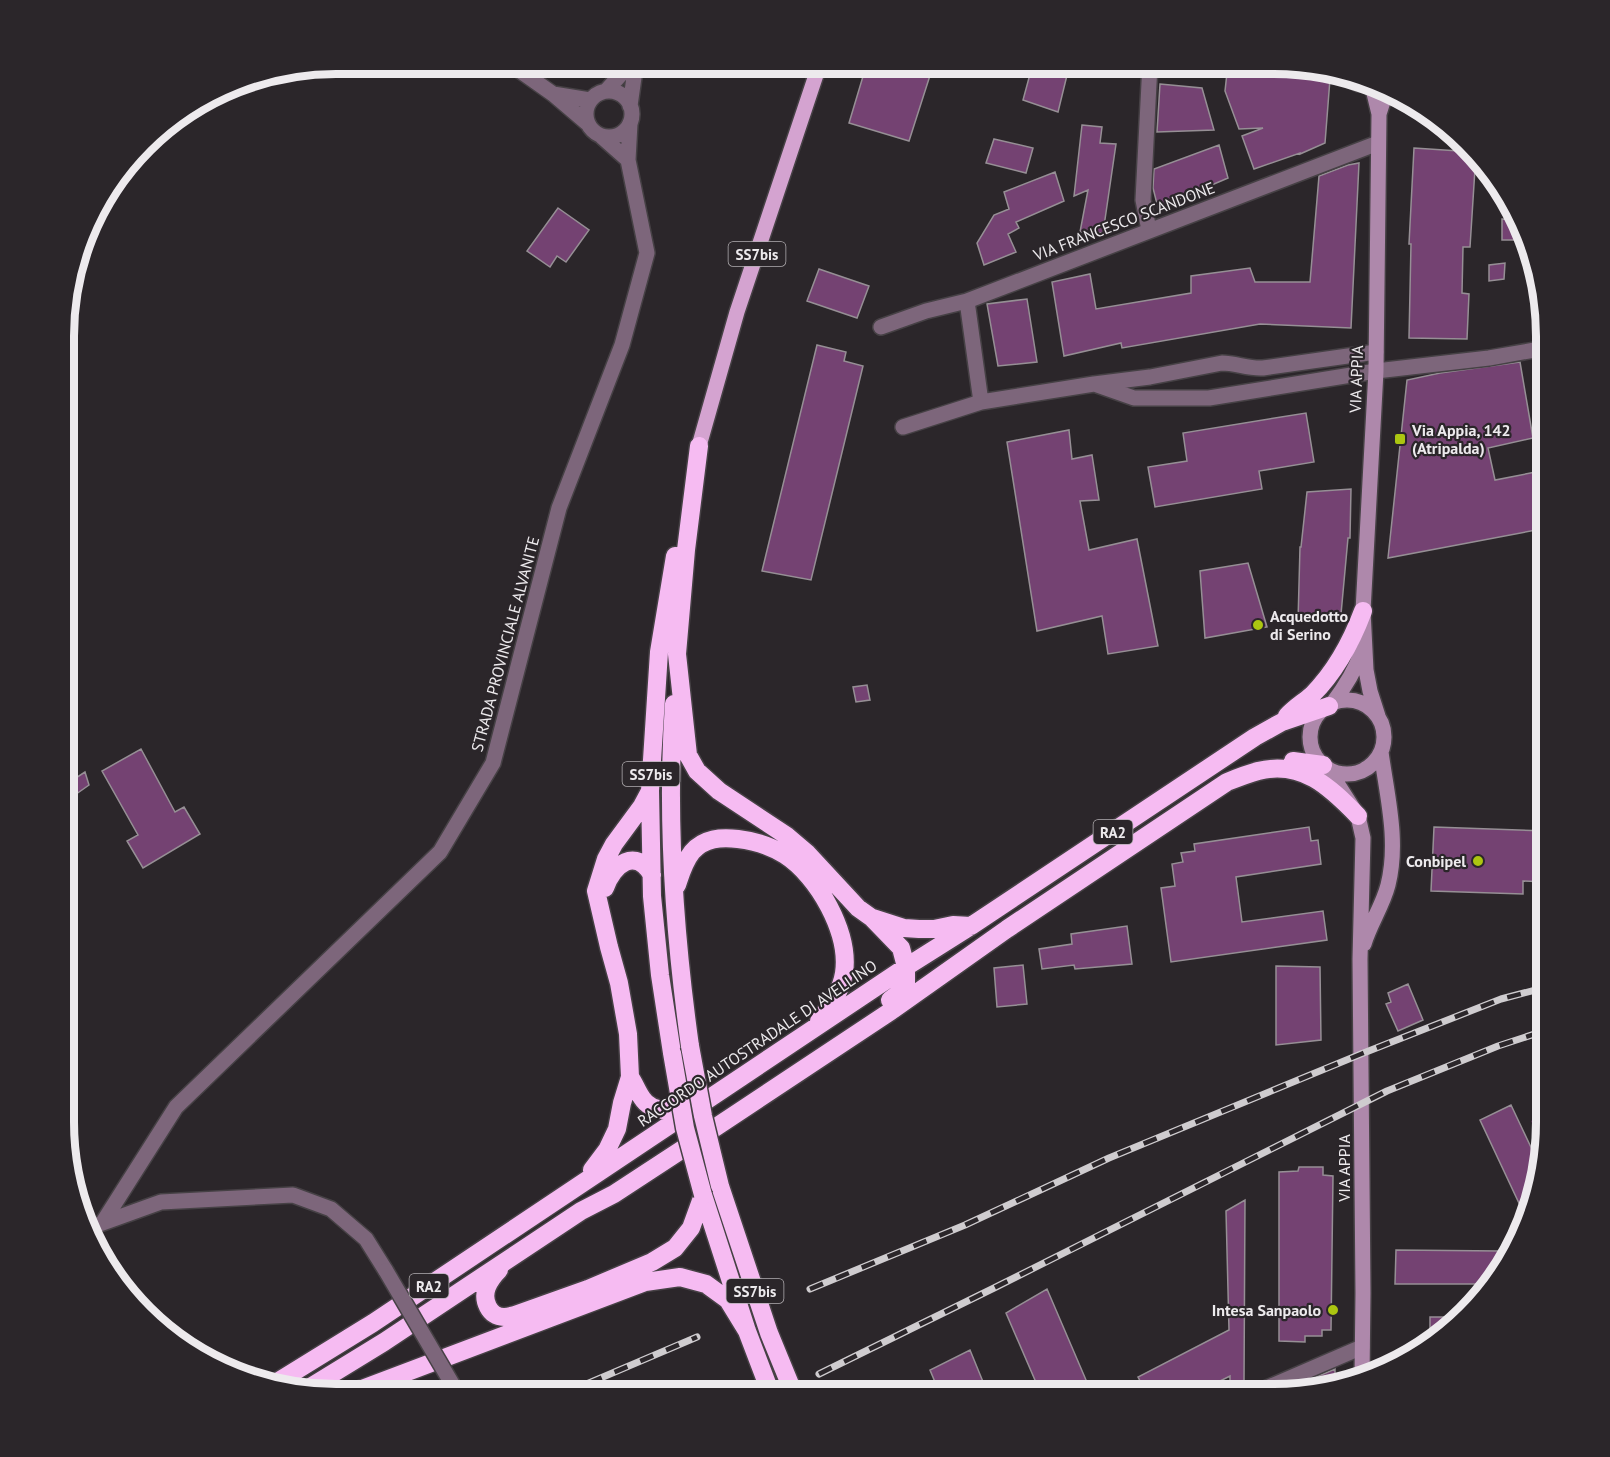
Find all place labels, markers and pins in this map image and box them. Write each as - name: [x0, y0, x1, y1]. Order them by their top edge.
- place label: Via Appia, 142 (Atripalda): [1411, 420, 1511, 458]
- marker: Via Appia, 142 (Atripalda): [1393, 432, 1407, 446]
- place label: Acquedotto di Serino: [1270, 606, 1349, 644]
- marker: Acquedotto di Serino: [1251, 618, 1265, 632]
- place label: Conbipel: [1406, 851, 1466, 871]
- marker: Conbipel: [1471, 854, 1485, 868]
- place label: Intesa Sanpaolo: [1212, 1300, 1321, 1320]
- marker: Intesa Sanpaolo: [1326, 1303, 1340, 1317]

